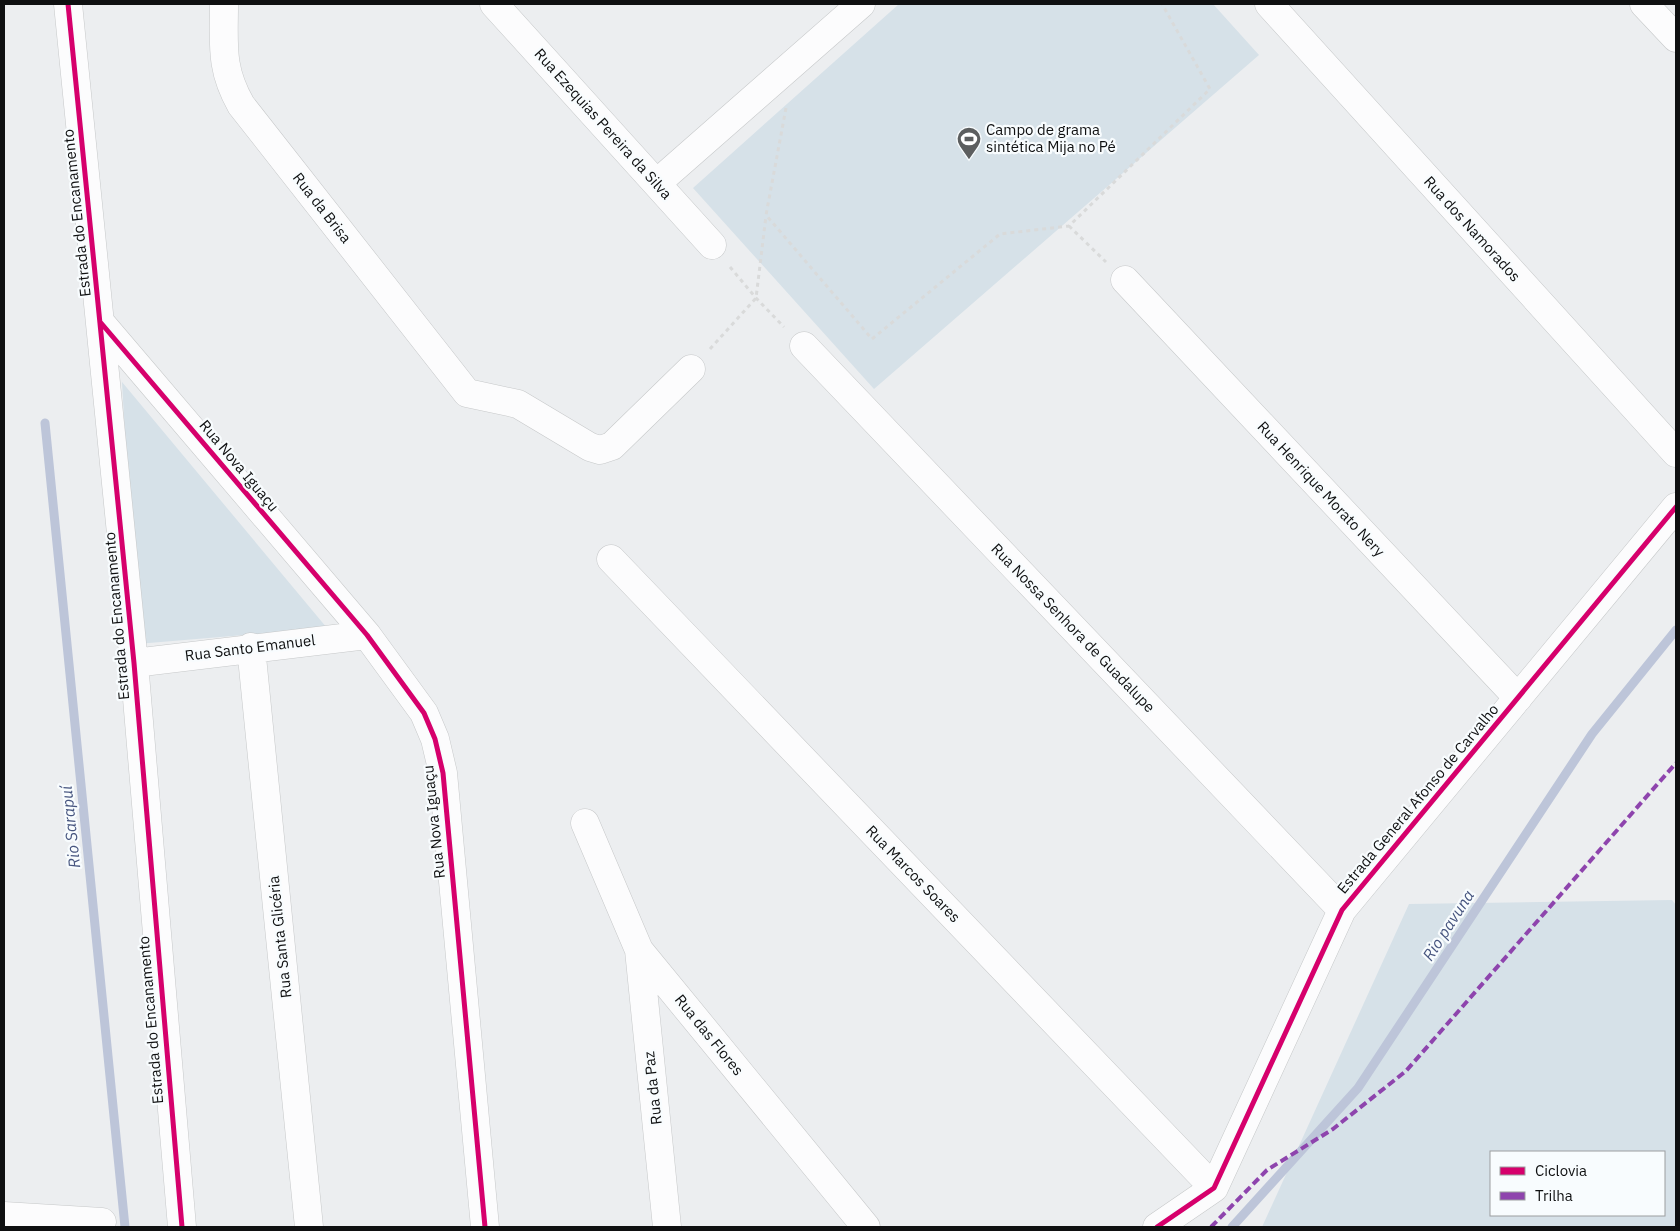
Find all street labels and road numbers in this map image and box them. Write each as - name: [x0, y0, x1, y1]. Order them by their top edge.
- street label: Rua Ezequias Pereira da Silva: [531, 44, 676, 203]
- street label: Estrada do Encanamento: [58, 128, 95, 298]
- street label: Rua da Brisa: [289, 169, 356, 247]
- street label: Rua dos Namorados: [1420, 172, 1525, 285]
- street label: Rua Nova Iguaçu: [196, 416, 283, 515]
- street label: Rua Henrique Morato Nery: [1254, 417, 1390, 561]
- street label: Estrada do Encanamento: [100, 531, 133, 701]
- street label: Rua Nossa Senhora de Guadalupe: [987, 539, 1159, 716]
- street label: Rua Santo Emanuel: [184, 630, 316, 665]
- street label: Estrada General Afonso de Carvalho: [1333, 700, 1503, 897]
- street label: Rua Nova Iguaçu: [418, 764, 449, 880]
- street label: Rua Marcos Soares: [862, 821, 965, 926]
- street label: Rua Santa Glicéria: [264, 875, 295, 999]
- street label: Estrada do Encanamento: [134, 935, 167, 1105]
- street label: Rua das Flores: [671, 990, 748, 1079]
- street label: Rua da Paz: [639, 1050, 666, 1126]

